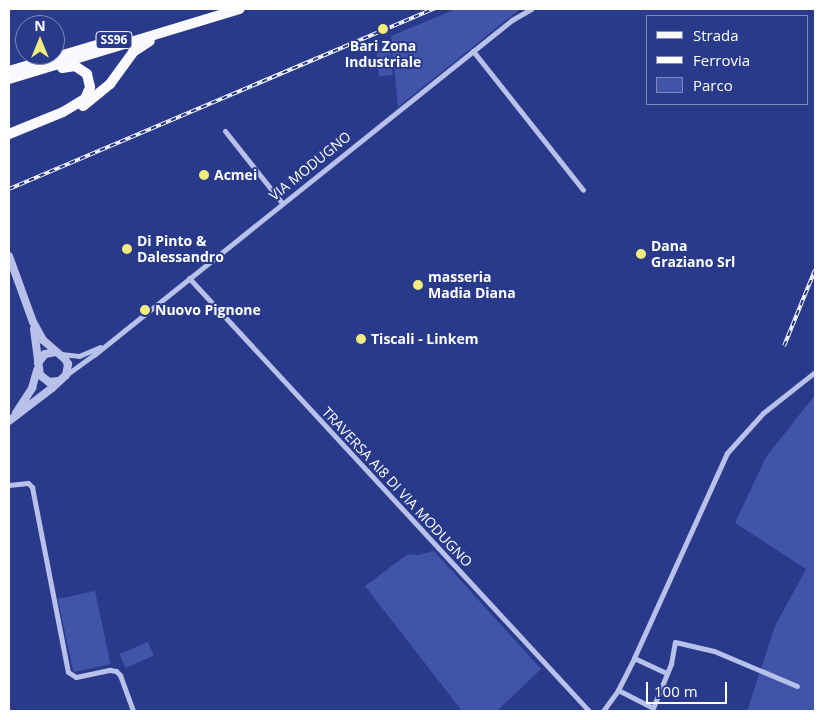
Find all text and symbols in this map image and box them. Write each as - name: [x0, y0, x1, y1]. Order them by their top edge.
- north arrow: [15, 15, 65, 65]
- legend: [646, 15, 809, 105]
- text: N: [34, 16, 46, 35]
- marker: Bari Zona Industriale: [376, 22, 390, 36]
- text: Strada: [693, 25, 739, 45]
- road number: SS96: [95, 30, 133, 50]
- place label: Bari Zona Industriale: [345, 38, 421, 70]
- text: Ferrovia: [693, 50, 750, 70]
- text: Parco: [693, 75, 733, 95]
- street label: VIA MODUGNO: [266, 128, 354, 204]
- place label: Acmei: [214, 167, 257, 183]
- marker: Acmei: [198, 169, 210, 181]
- place label: Di Pinto & Dalessandro: [137, 233, 224, 266]
- place label: Dana Graziano Srl: [651, 238, 735, 270]
- marker: Di Pinto & Dalessandro: [121, 243, 133, 255]
- marker: Dana Graziano Srl: [635, 248, 647, 260]
- place label: masseria Madia Diana: [428, 269, 516, 302]
- marker: masseria Madia Diana: [412, 279, 424, 291]
- place label: Nuovo Pignone: [155, 302, 261, 318]
- marker: Nuovo Pignone: [139, 304, 151, 316]
- place label: Tiscali - Linkem: [371, 331, 478, 347]
- marker: Tiscali - Linkem: [355, 333, 367, 345]
- street label: TRAVERSA AI8 DI VIA MODUGNO: [318, 404, 476, 570]
- scale bar: [649, 672, 730, 704]
- text: 100 m: [654, 681, 698, 701]

